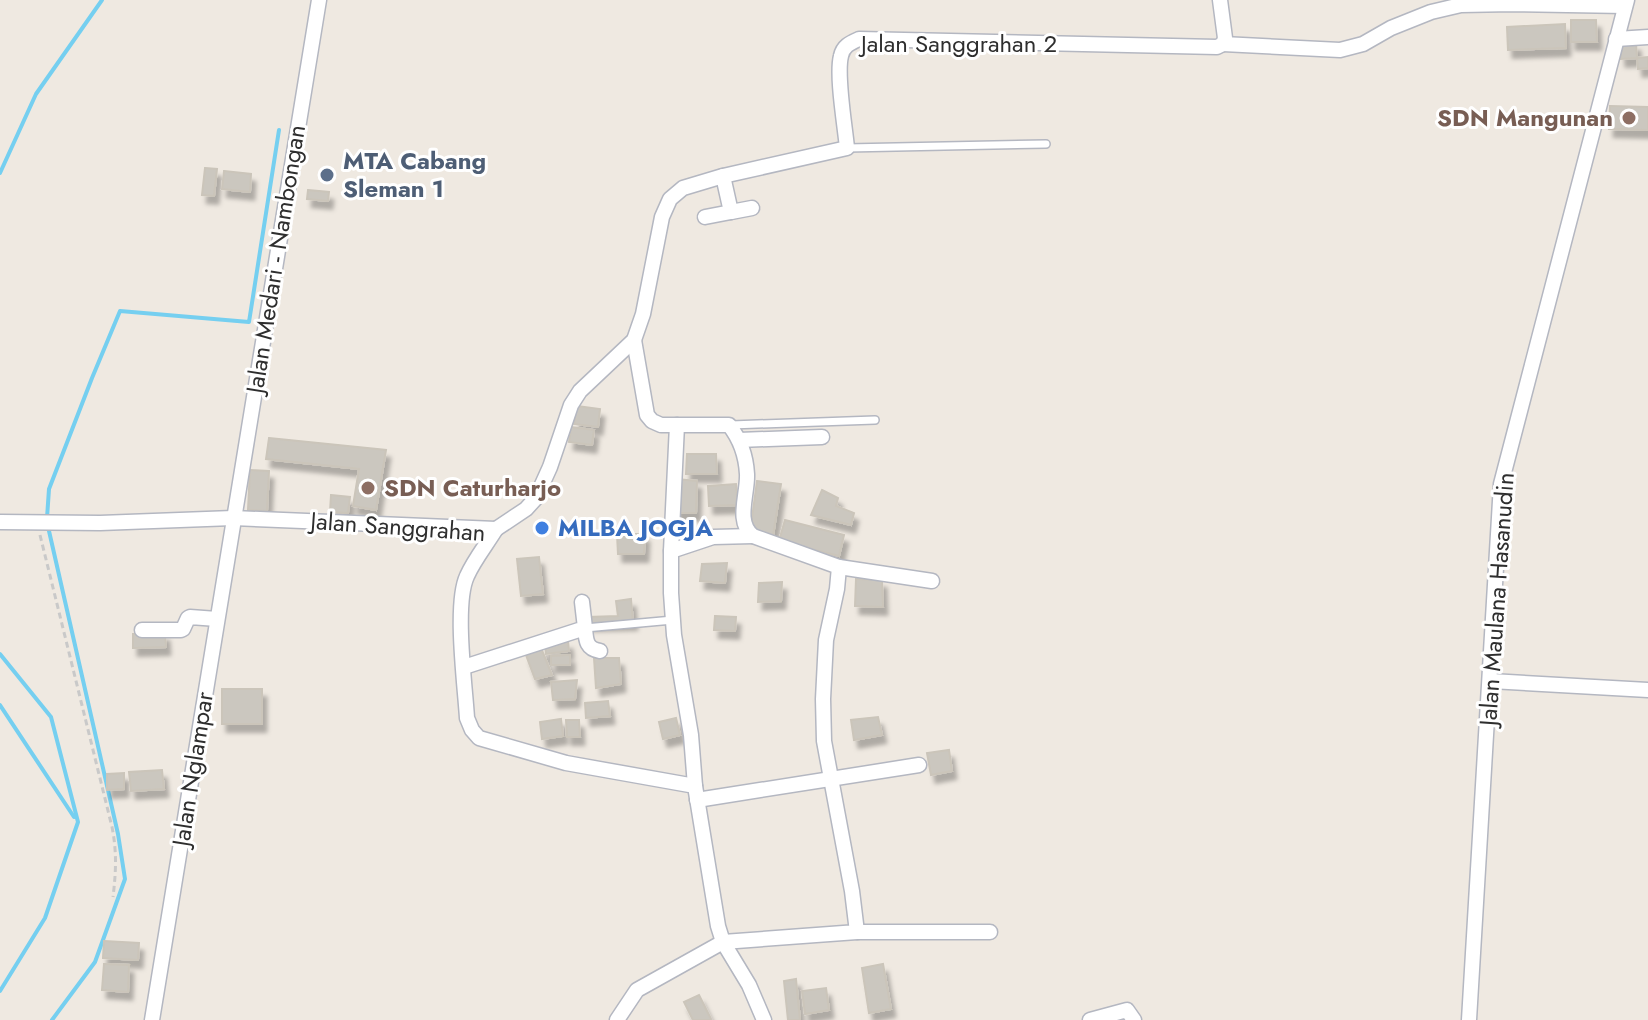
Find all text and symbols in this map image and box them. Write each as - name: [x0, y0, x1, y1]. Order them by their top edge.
- street label: Jalan Sanggrahan 2: [858, 26, 1057, 61]
- place label: SDN Mangunan: [1437, 100, 1613, 135]
- marker: SDN Mangunan: [1620, 109, 1638, 127]
- street label: Jalan Medari - Nambongan: [237, 122, 314, 399]
- place label: MTA Cabang Sleman 1: [343, 143, 486, 206]
- marker: MTA Cabang Sleman 1: [318, 166, 336, 184]
- place label: SDN Caturharjo: [384, 470, 561, 505]
- street label: Jalan Maulana Hasanudin: [1470, 471, 1523, 730]
- marker: SDN Caturharjo: [359, 479, 377, 497]
- street label: Jalan Sanggrahan: [306, 503, 487, 550]
- place label: MILBA JOGJA: [558, 510, 713, 545]
- marker: MILBA JOGJA: [533, 519, 551, 537]
- street label: Jalan Nglampar: [163, 689, 222, 852]

